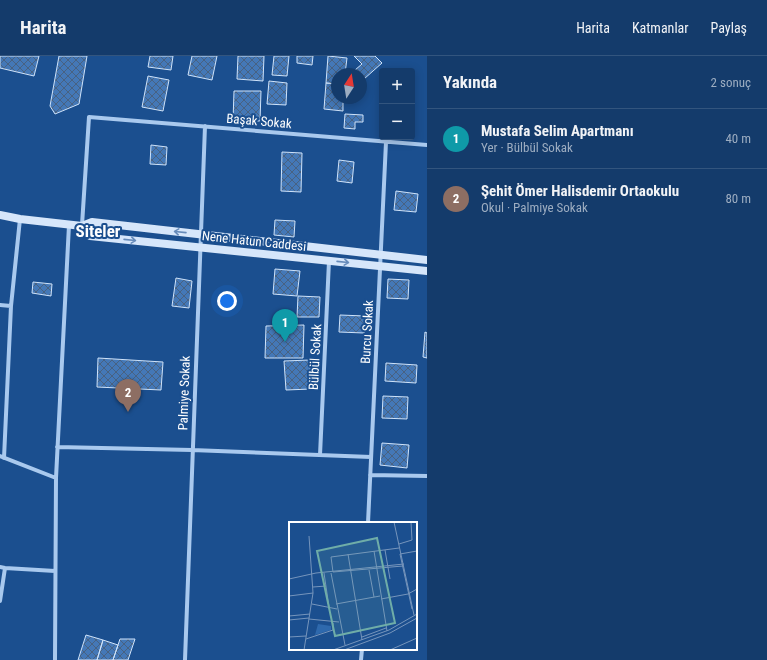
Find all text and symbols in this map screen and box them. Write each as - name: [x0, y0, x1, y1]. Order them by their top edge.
- text: Harita: [20, 16, 66, 39]
- text: Harita: [576, 20, 610, 36]
- text: Katmanlar: [632, 20, 689, 36]
- text: Paylaş: [711, 20, 747, 36]
- north arrow: [331, 68, 367, 104]
- map controls: [379, 68, 415, 140]
- button: +: [379, 68, 415, 104]
- text: Yakında: [443, 72, 497, 92]
- text: 2 sonuç: [711, 75, 751, 90]
- button: −: [379, 104, 415, 140]
- street label: Başak Sokak: [226, 111, 292, 131]
- text: Mustafa Selim Apartmanı: [481, 122, 634, 140]
- text: 1: [453, 131, 459, 146]
- text: 40 m: [725, 131, 751, 146]
- text: Yer · Bülbül Sokak: [481, 140, 573, 155]
- text: Şehit Ömer Halisdemir Ortaokulu: [481, 182, 679, 200]
- text: 2: [453, 191, 459, 206]
- text: 80 m: [725, 191, 751, 206]
- text: Okul · Palmiye Sokak: [481, 200, 588, 215]
- district label: Siteler: [76, 221, 121, 241]
- one-way arrow: [173, 228, 186, 236]
- street label: Nene Hatun Caddesi: [201, 228, 307, 254]
- one-way arrow: [123, 236, 136, 244]
- one-way arrow: [336, 258, 349, 266]
- your location: [217, 291, 237, 311]
- street label: Burcu Sokak: [358, 300, 376, 364]
- pin: 1: [272, 309, 298, 342]
- street label: Bülbül Sokak: [306, 323, 324, 390]
- street label: Palmiye Sokak: [175, 355, 193, 431]
- pin: 2: [115, 379, 141, 412]
- inset map: [289, 522, 417, 650]

